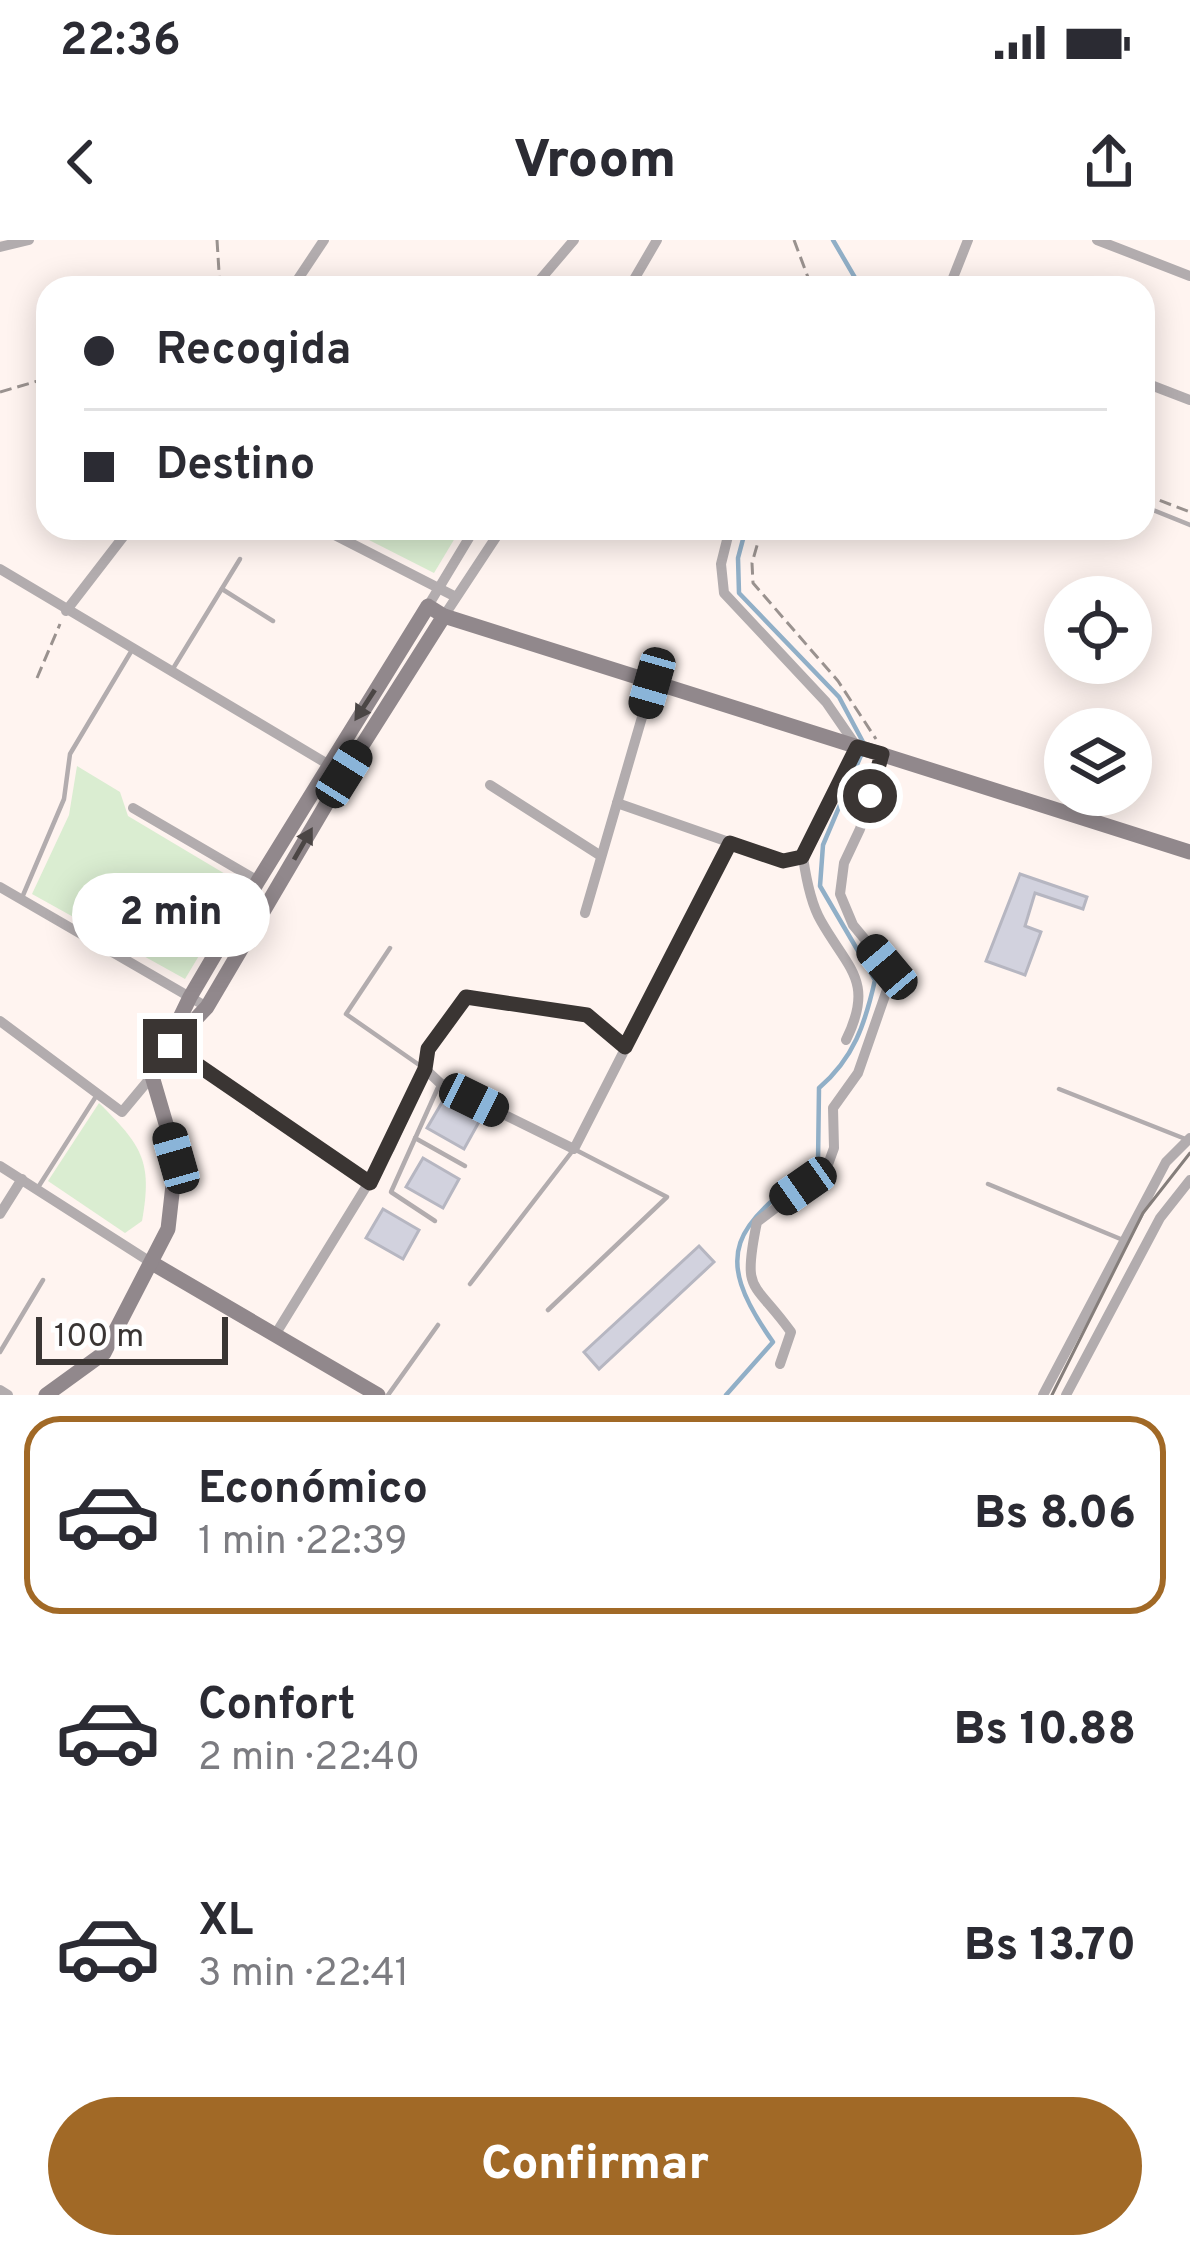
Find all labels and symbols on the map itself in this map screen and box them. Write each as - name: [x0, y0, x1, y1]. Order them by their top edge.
- car: [625, 643, 679, 723]
- one-way arrow: [354, 688, 376, 721]
- car: [310, 734, 378, 814]
- route start: [843, 769, 897, 823]
- one-way arrow: [292, 827, 313, 860]
- callout: 2 min: [71, 872, 269, 956]
- car: [850, 928, 924, 1006]
- route end: [143, 1019, 197, 1073]
- car: [434, 1068, 514, 1132]
- car: [149, 1118, 203, 1198]
- car: [763, 1151, 843, 1221]
- scale bar: [36, 1311, 228, 1364]

